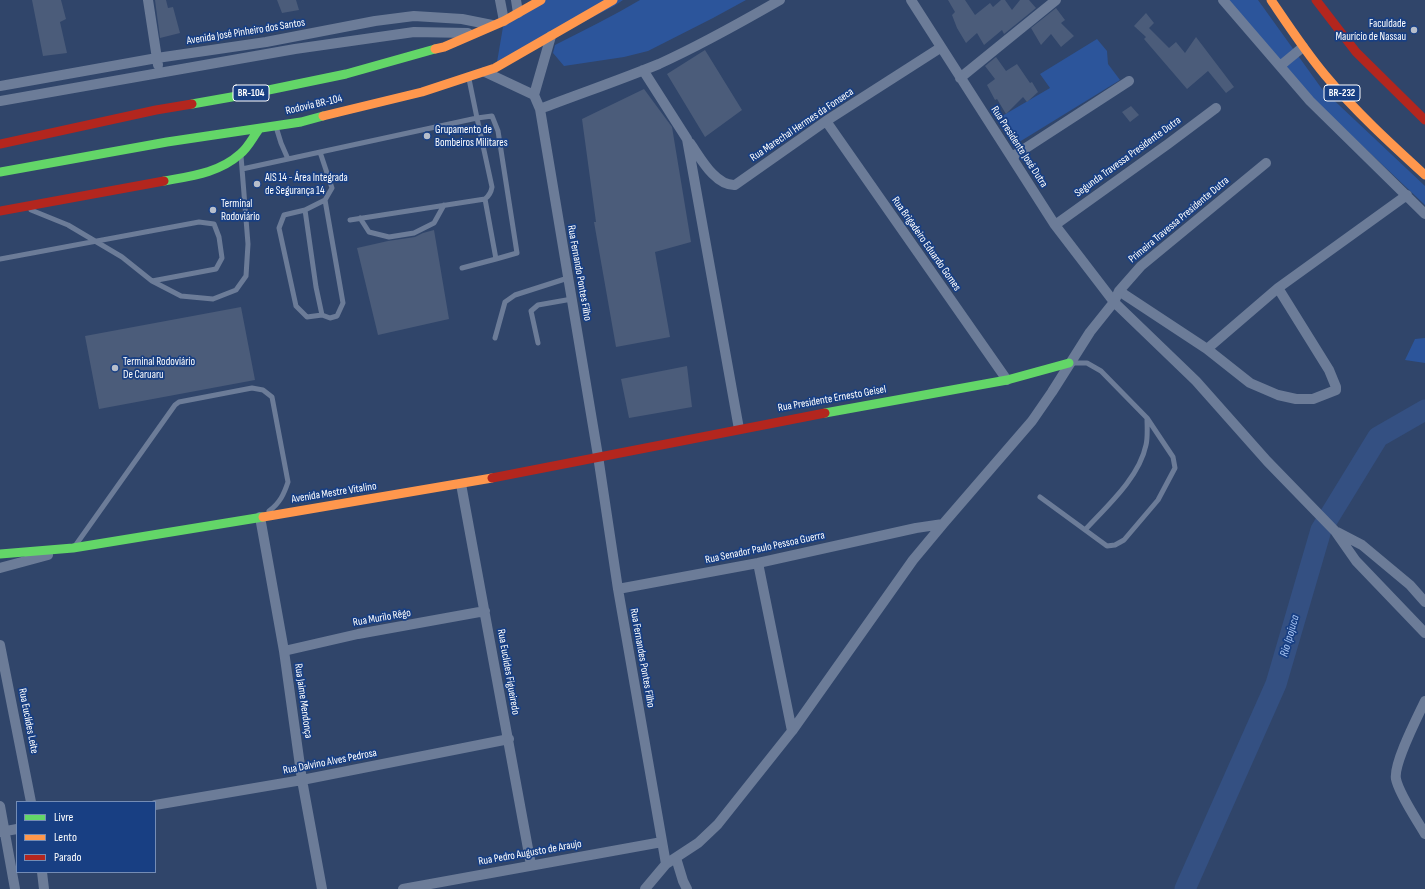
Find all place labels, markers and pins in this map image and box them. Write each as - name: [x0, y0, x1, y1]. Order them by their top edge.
- place label: Faculdade Maurício de Nassau: [1336, 17, 1406, 43]
- marker: Faculdade Maurício de Nassau: [1409, 25, 1419, 35]
- place label: Grupamento de Bombeiros Militares: [435, 123, 508, 149]
- marker: Grupamento de Bombeiros Militares: [422, 131, 432, 141]
- place label: AIS 14 - Área Integrada de Segurança 14: [265, 171, 348, 197]
- marker: AIS 14 - Área Integrada de Segurança 14: [252, 179, 262, 189]
- place label: Terminal Rodoviário: [221, 197, 260, 223]
- marker: Terminal Rodoviário: [208, 205, 218, 215]
- place label: Terminal Rodoviário De Caruaru: [123, 355, 195, 381]
- marker: Terminal Rodoviário De Caruaru: [110, 363, 120, 373]

